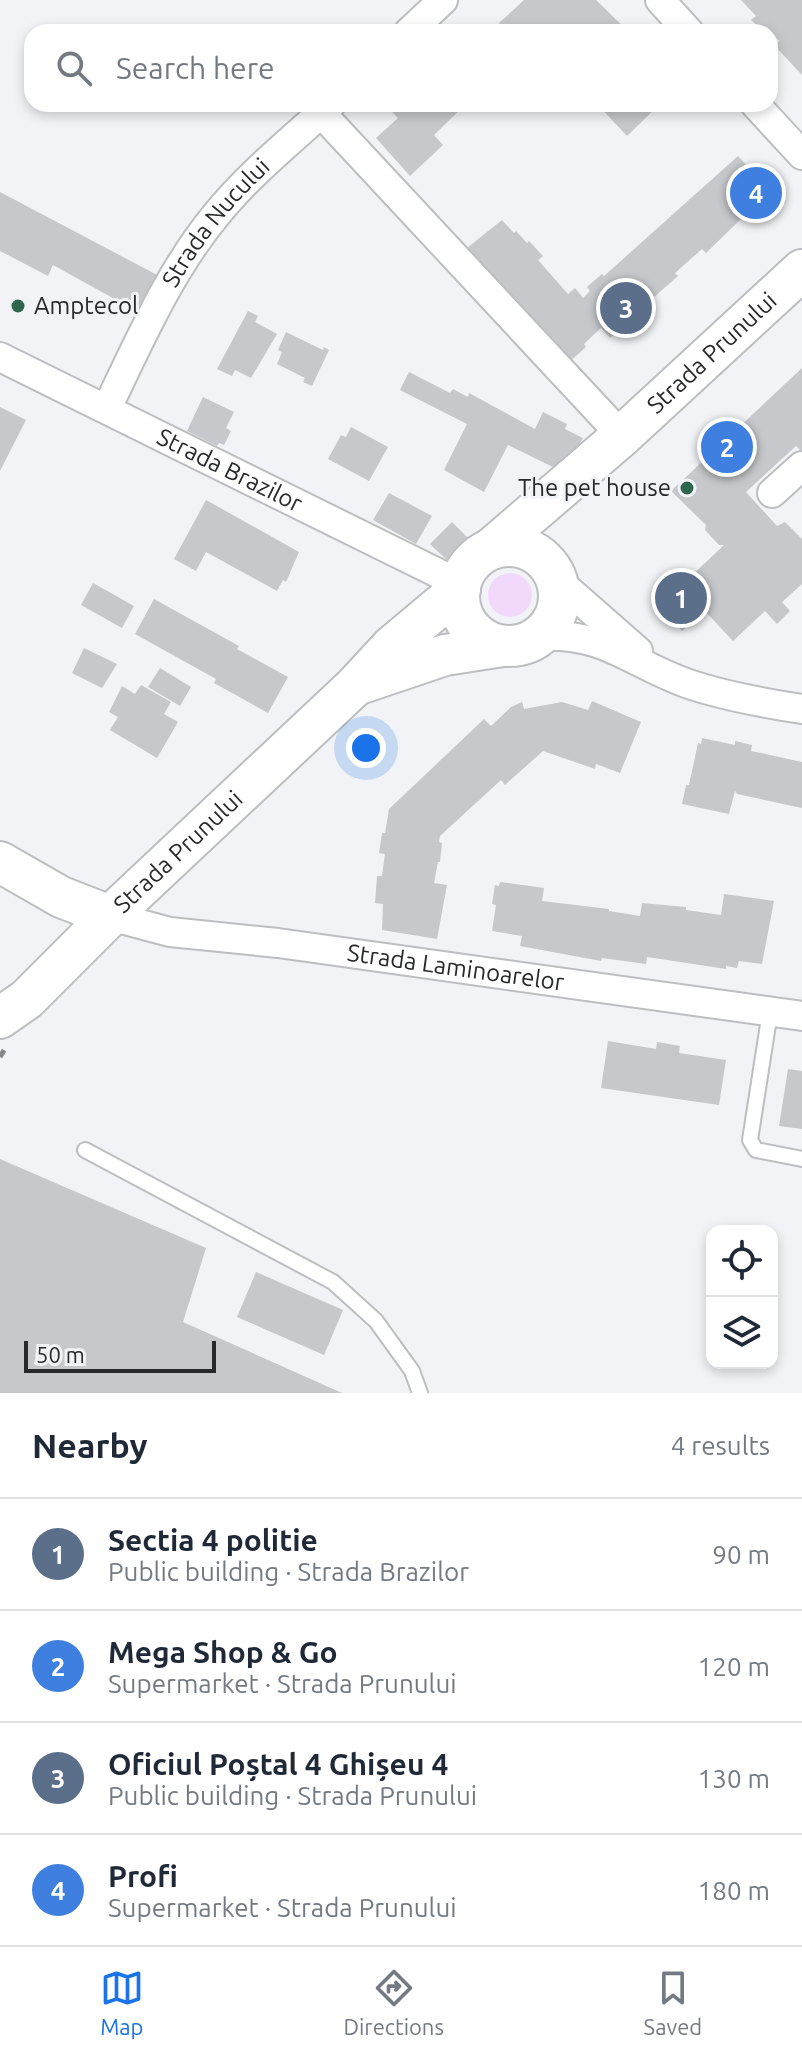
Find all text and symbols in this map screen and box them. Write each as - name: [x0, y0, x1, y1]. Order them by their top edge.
- search box: [24, 24, 778, 112]
- icon: search: [52, 46, 96, 90]
- text: Search here: [116, 51, 275, 85]
- street label: Strada Nucului: [156, 153, 275, 292]
- pin: 4: [730, 163, 782, 223]
- pin: 3: [600, 278, 652, 338]
- street label: Strada Prunului: [642, 287, 782, 419]
- place label: Amptecol: [34, 292, 138, 319]
- marker: Amptecol: [9, 297, 27, 315]
- pin: 2: [701, 417, 753, 477]
- street label: Strada Brazilor: [153, 423, 307, 517]
- place label: The pet house: [518, 474, 671, 501]
- marker: The pet house: [678, 479, 696, 497]
- pin: 1: [655, 568, 707, 628]
- your location: [346, 728, 386, 768]
- street label: Strada Prunului: [108, 785, 248, 918]
- street label: Strada Laminoarelor: [346, 939, 566, 996]
- map controls: [706, 1225, 778, 1369]
- button: locate: [706, 1225, 778, 1297]
- button: layers: [706, 1297, 778, 1369]
- scale bar: [24, 1337, 216, 1373]
- text: 50 m: [36, 1342, 85, 1367]
- text: Nearby: [32, 1426, 147, 1464]
- text: 4 results: [671, 1431, 770, 1460]
- text: Sectia 4 politie: [108, 1523, 318, 1557]
- text: 1: [51, 1540, 65, 1569]
- text: 90 m: [712, 1540, 770, 1569]
- text: Public building · Strada Brazilor: [108, 1557, 469, 1586]
- text: Mega Shop & Go: [108, 1635, 337, 1669]
- text: 2: [51, 1652, 65, 1681]
- text: 120 m: [698, 1652, 770, 1681]
- text: Supermarket · Strada Prunului: [108, 1669, 457, 1698]
- text: Oficiul Poștal 4 Ghișeu 4: [108, 1747, 449, 1781]
- text: 3: [51, 1764, 65, 1793]
- text: 130 m: [698, 1764, 770, 1793]
- text: Public building · Strada Prunului: [108, 1781, 477, 1810]
- text: Profi: [108, 1859, 178, 1893]
- text: 4: [51, 1876, 65, 1905]
- text: 180 m: [698, 1876, 770, 1905]
- text: Supermarket · Strada Prunului: [108, 1893, 457, 1922]
- tab: Map: [100, 1966, 144, 2039]
- tab: Directions: [343, 1966, 444, 2039]
- tab: Saved: [644, 1966, 702, 2039]

